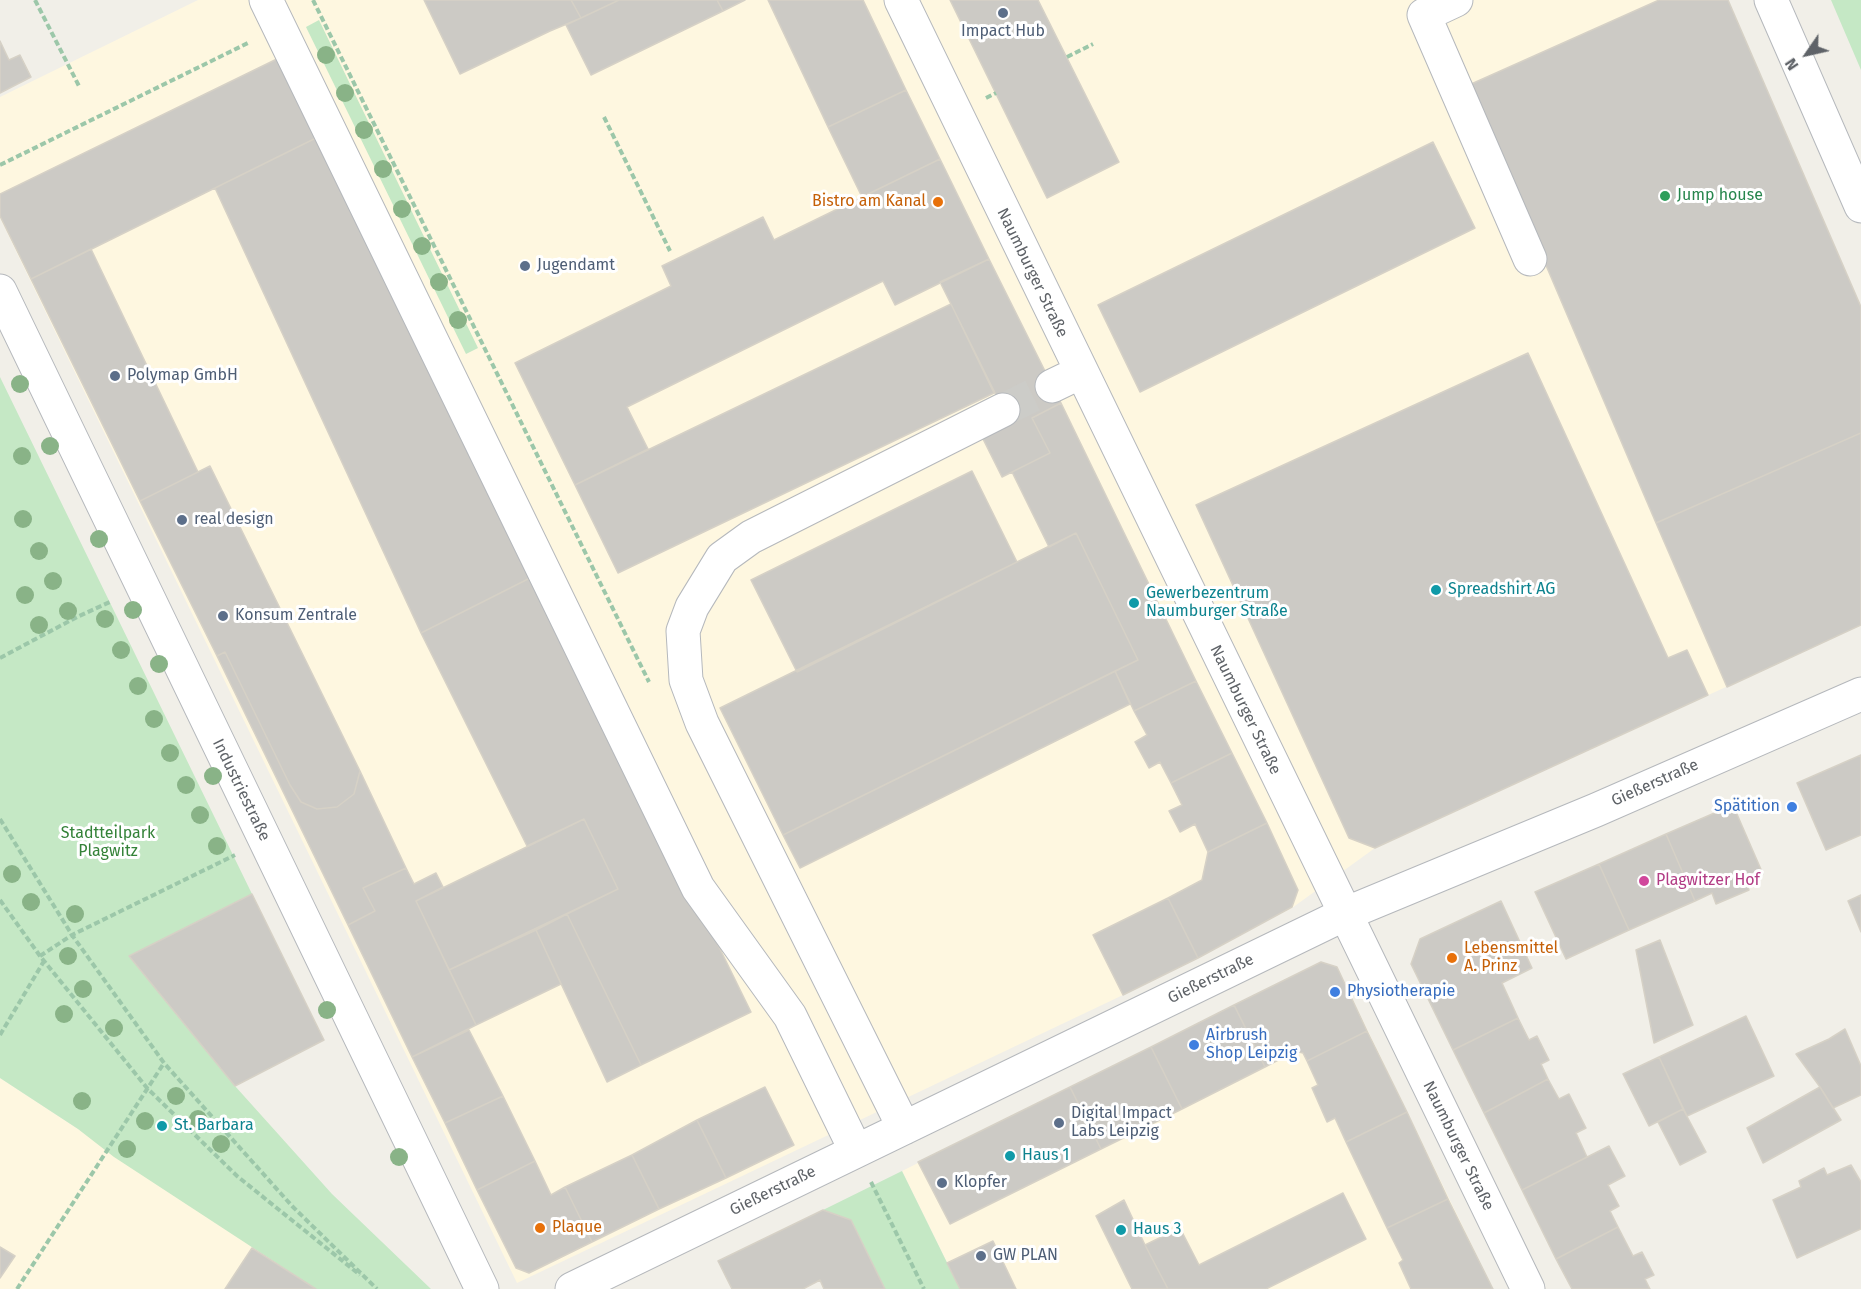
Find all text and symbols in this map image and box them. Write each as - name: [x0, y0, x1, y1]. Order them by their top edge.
- marker: Impact Hub: [996, 6, 1010, 20]
- place label: Impact Hub: [961, 22, 1045, 42]
- north arrow: [1777, 24, 1837, 84]
- text: N: [1781, 55, 1803, 74]
- place label: Jump house: [1677, 186, 1763, 206]
- marker: Jump house: [1658, 189, 1672, 203]
- place label: Bistro am Kanal: [812, 192, 926, 212]
- marker: Bistro am Kanal: [931, 195, 945, 209]
- street label: Naumburger Straße: [992, 205, 1072, 341]
- place label: Jugendamt: [537, 256, 615, 276]
- marker: Jugendamt: [518, 259, 532, 273]
- place label: Polymap GmbH: [127, 366, 238, 386]
- marker: Polymap GmbH: [108, 369, 122, 383]
- place label: real design: [194, 510, 274, 530]
- marker: real design: [175, 513, 189, 527]
- place label: Spreadshirt AG: [1448, 580, 1555, 600]
- marker: Spreadshirt AG: [1429, 583, 1443, 597]
- place label: Gewerbezentrum Naumburger Straße: [1146, 584, 1288, 622]
- marker: Gewerbezentrum Naumburger Straße: [1127, 596, 1141, 610]
- place label: Konsum Zentrale: [235, 606, 357, 626]
- marker: Konsum Zentrale: [216, 609, 230, 623]
- street label: Naumburger Straße: [1205, 642, 1285, 778]
- street label: Industriestraße: [208, 736, 274, 844]
- street label: Gießerstraße: [1609, 755, 1701, 811]
- place label: Spätition: [1714, 797, 1780, 817]
- marker: Spätition: [1785, 800, 1799, 814]
- park label: Stadtteilpark Plagwitz: [61, 824, 155, 862]
- place label: Plagwitzer Hof: [1656, 871, 1760, 891]
- marker: Plagwitzer Hof: [1637, 874, 1651, 888]
- place label: Lebensmittel A. Prinz: [1464, 939, 1558, 977]
- street label: Gießerstraße: [1165, 950, 1257, 1008]
- marker: Lebensmittel A. Prinz: [1445, 951, 1459, 965]
- place label: Physiotherapie: [1347, 982, 1455, 1002]
- marker: Physiotherapie: [1328, 985, 1342, 999]
- place label: Airbrush Shop Leipzig: [1206, 1026, 1297, 1064]
- marker: Airbrush Shop Leipzig: [1187, 1038, 1201, 1052]
- street label: Naumburger Straße: [1418, 1078, 1498, 1214]
- place label: Digital Impact Labs Leipzig: [1071, 1104, 1172, 1142]
- place label: St. Barbara: [174, 1116, 254, 1136]
- marker: Digital Impact Labs Leipzig: [1052, 1116, 1066, 1130]
- marker: St. Barbara: [155, 1119, 169, 1133]
- place label: Haus 1: [1022, 1146, 1070, 1166]
- marker: Haus 1: [1003, 1149, 1017, 1163]
- street label: Gießerstraße: [727, 1162, 819, 1220]
- place label: Klopfer: [954, 1173, 1007, 1193]
- marker: Klopfer: [935, 1176, 949, 1190]
- place label: Plaque: [552, 1218, 602, 1238]
- place label: Haus 3: [1133, 1220, 1182, 1240]
- marker: Plaque: [533, 1221, 547, 1235]
- marker: Haus 3: [1114, 1223, 1128, 1237]
- place label: GW PLAN: [993, 1246, 1058, 1266]
- marker: GW PLAN: [974, 1249, 988, 1263]

